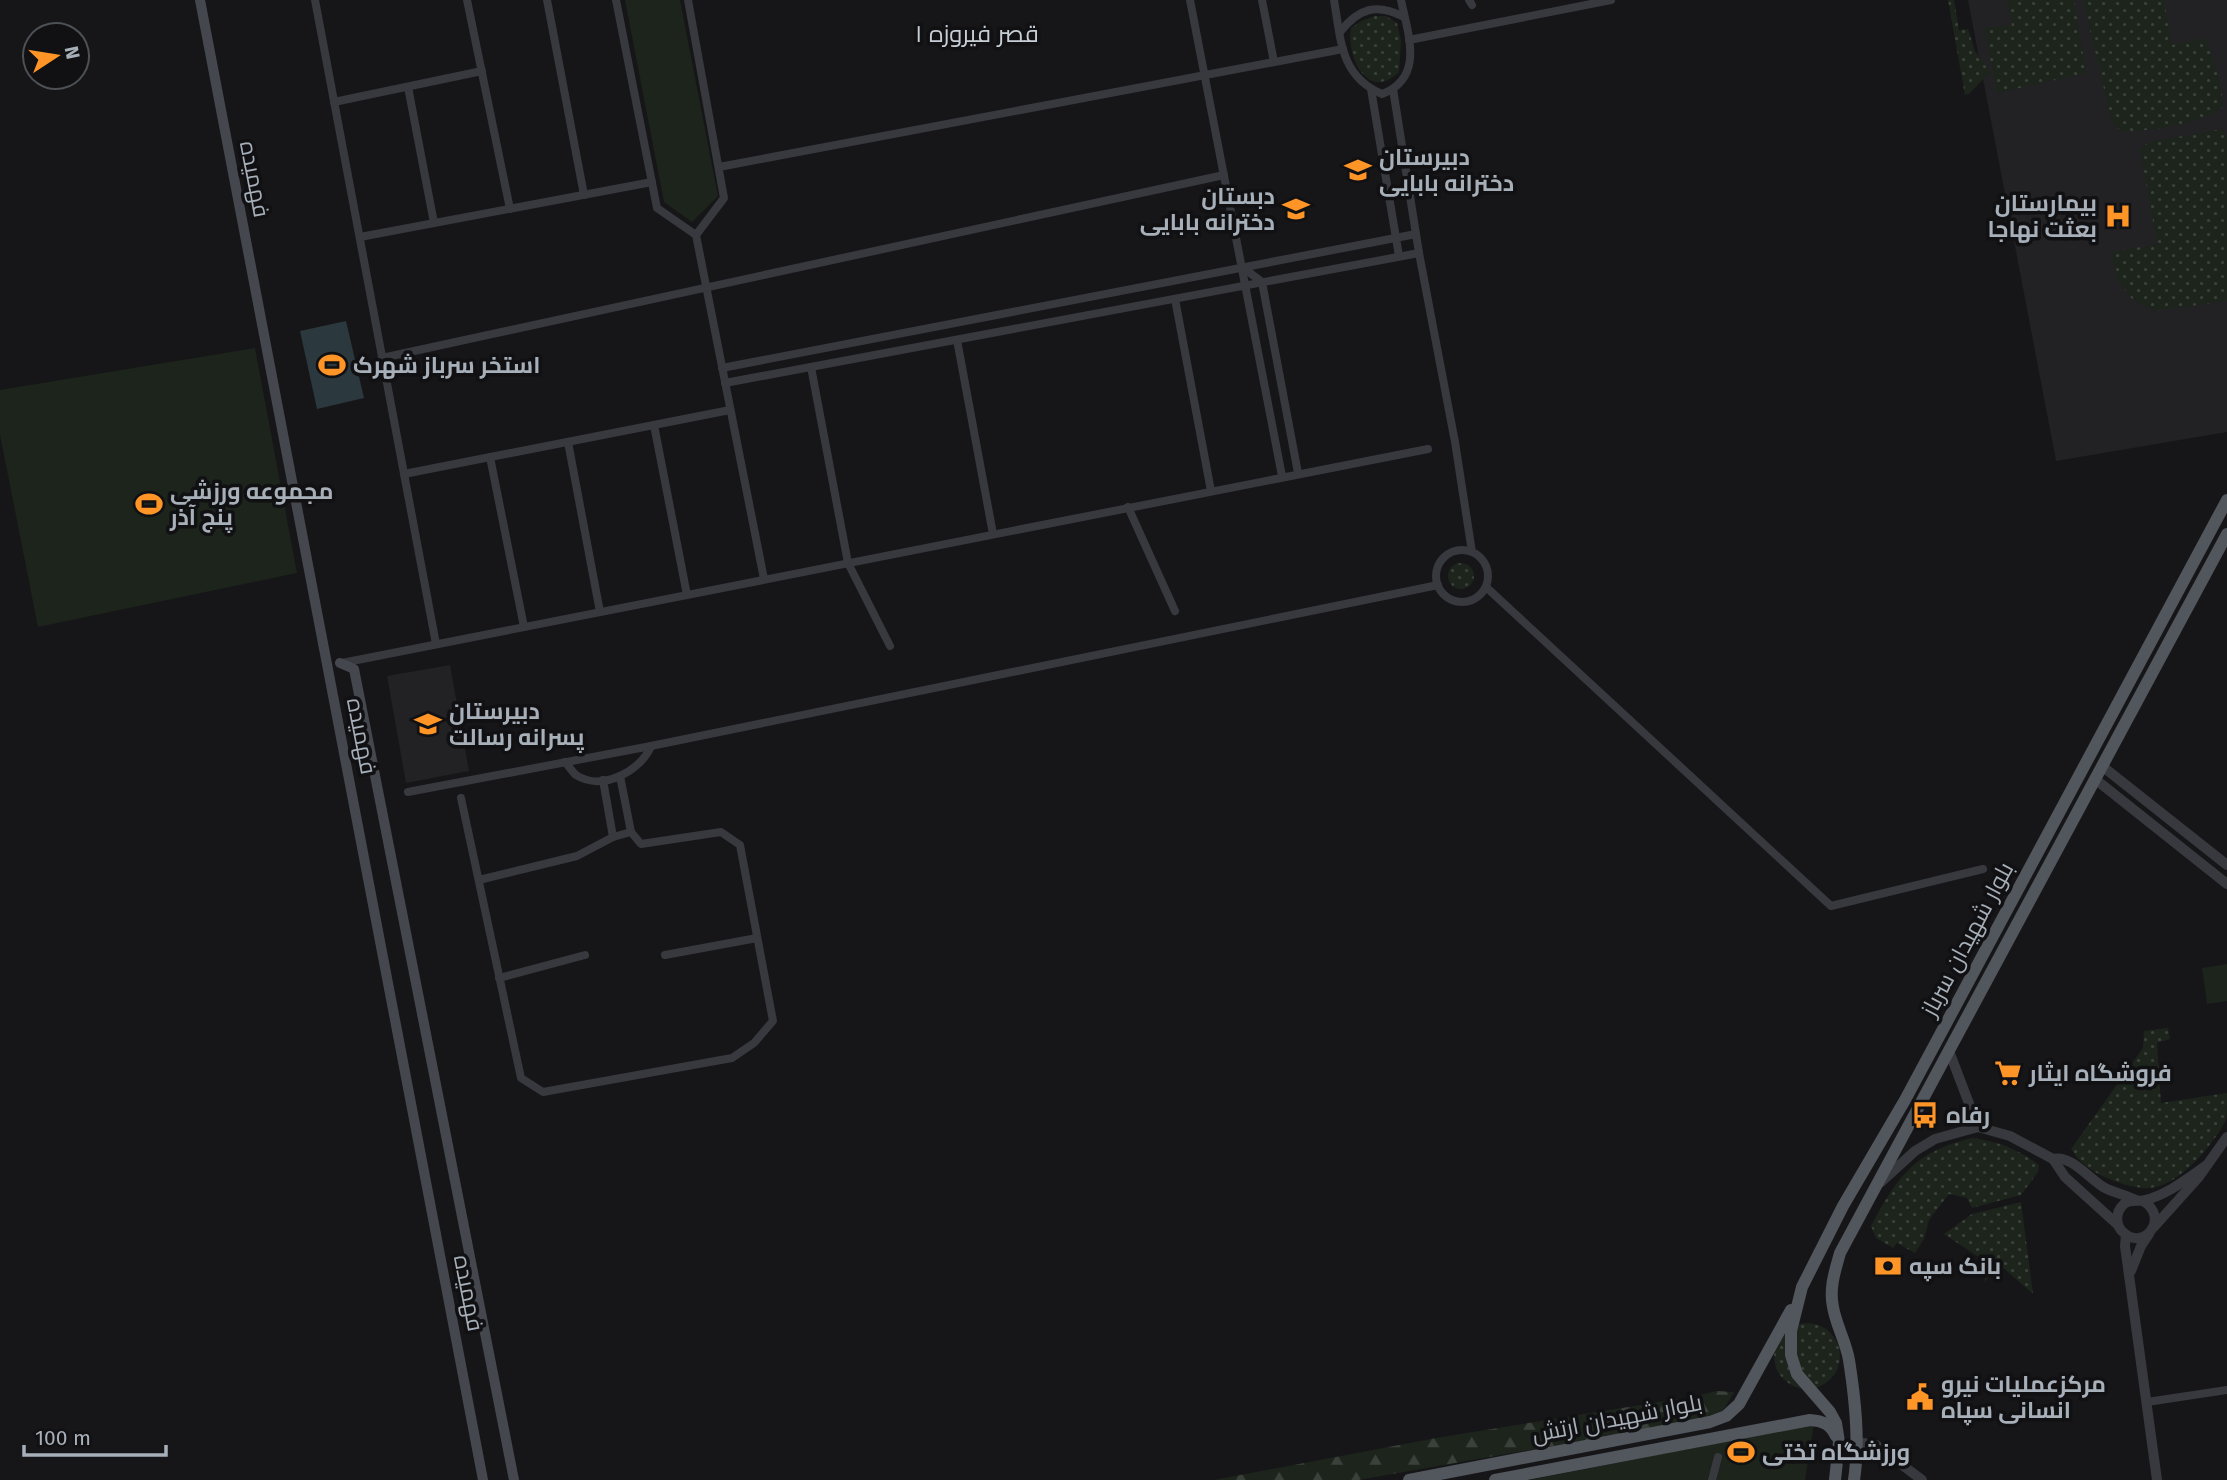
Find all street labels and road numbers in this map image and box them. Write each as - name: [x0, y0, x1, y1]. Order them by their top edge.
- street label: فهمیده: [234, 138, 276, 220]
- street label: فهمیده: [341, 695, 383, 777]
- street label: بلوار شهیدان سرباز: [1914, 857, 2019, 1022]
- street label: فهمیده: [448, 1252, 490, 1334]
- street label: بلوار شهیدان ارتش: [1530, 1388, 1704, 1448]

